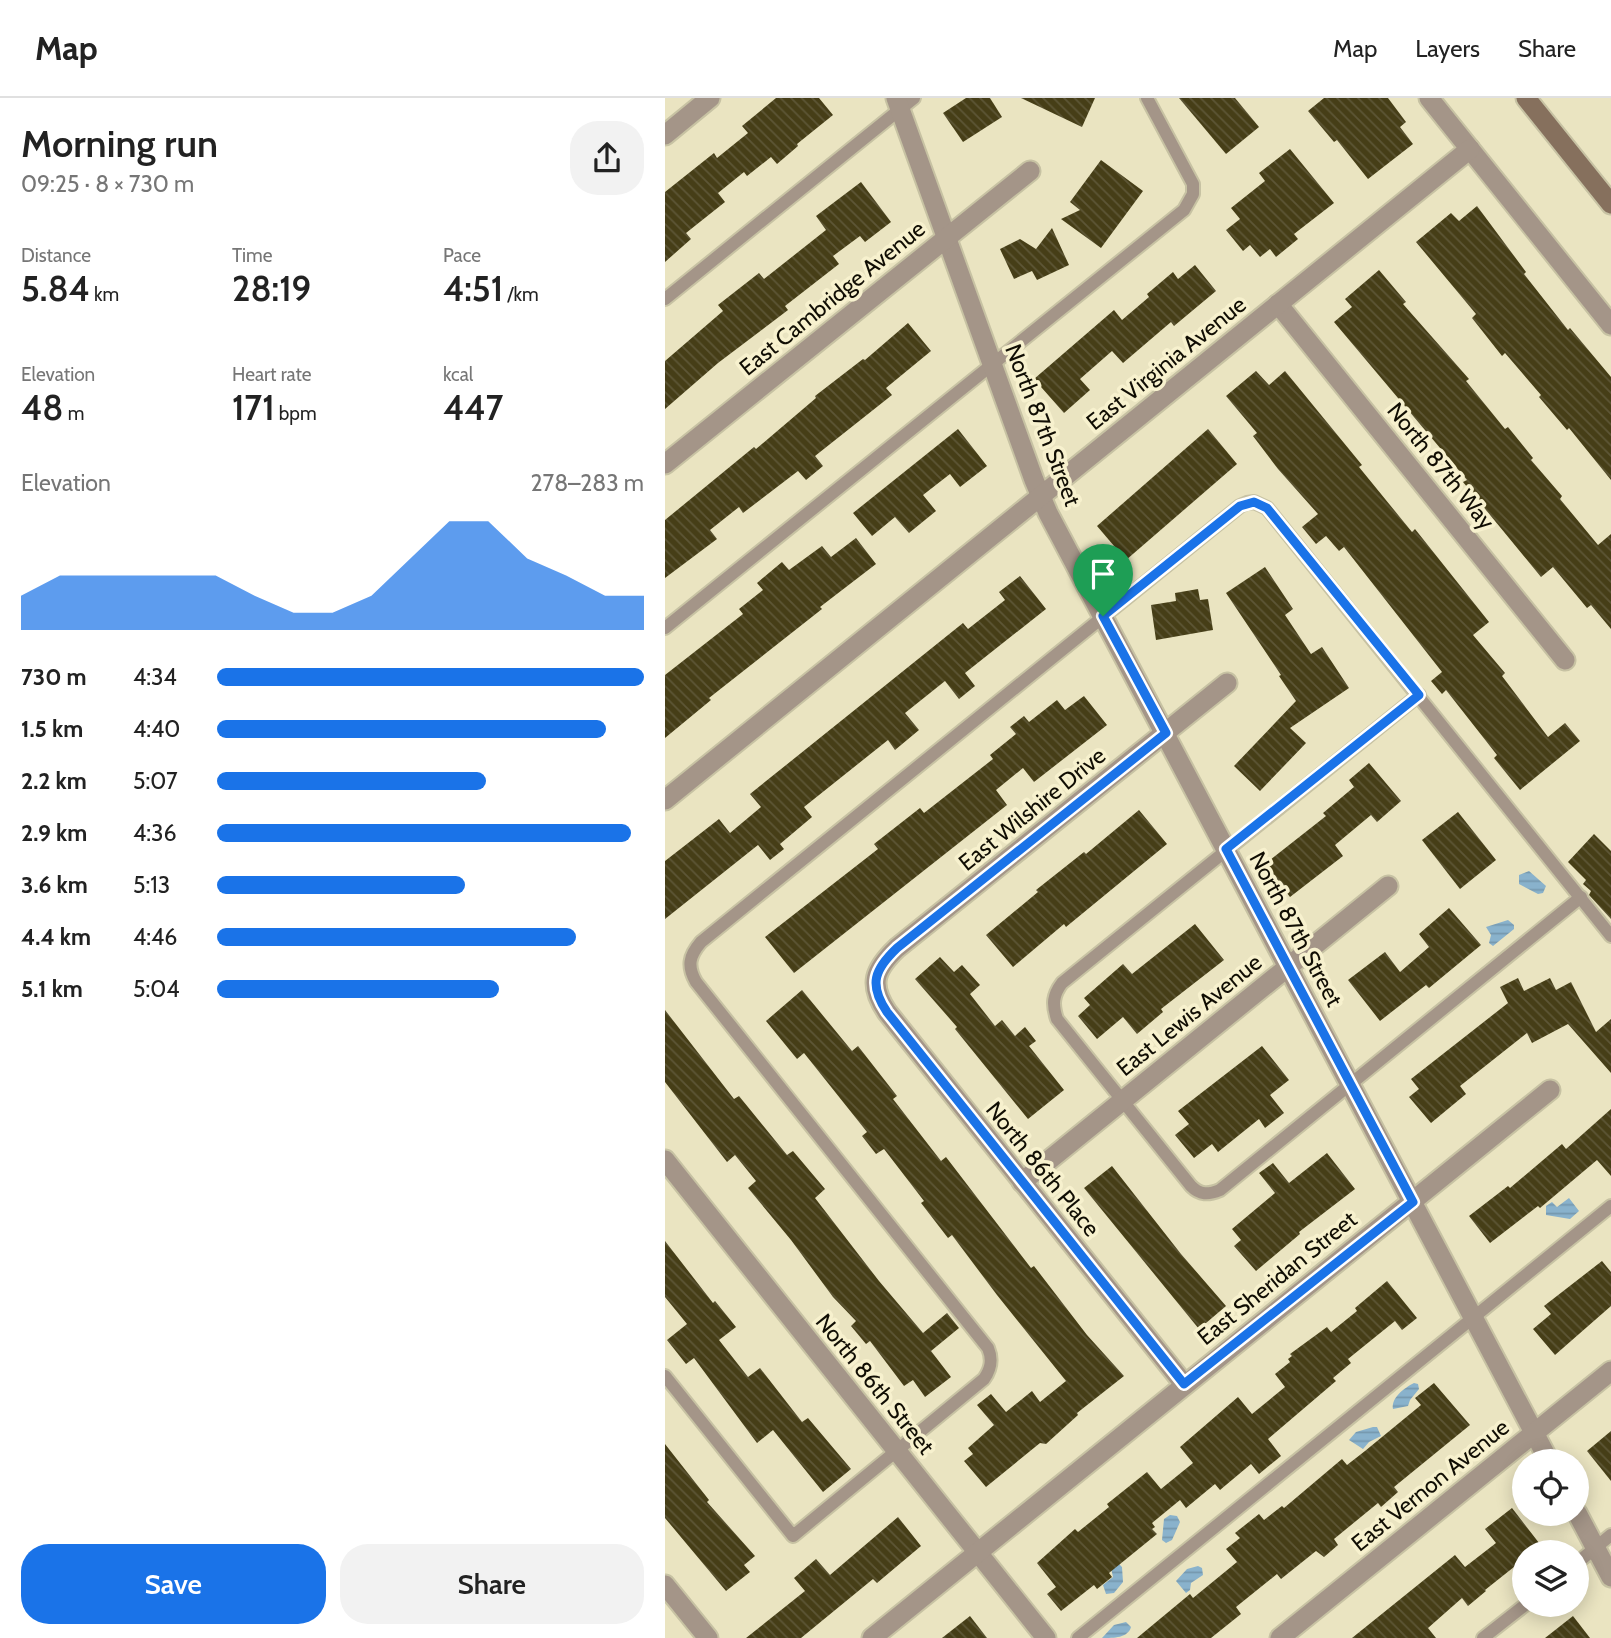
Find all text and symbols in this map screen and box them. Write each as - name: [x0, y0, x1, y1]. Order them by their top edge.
- text: Map: [35, 28, 98, 68]
- text: Map: [1333, 34, 1377, 63]
- text: Layers: [1415, 34, 1480, 63]
- text: Share: [1518, 34, 1576, 63]
- text: Morning run: [21, 120, 218, 167]
- button: share: [570, 121, 644, 195]
- text: 09:25 · 8 × 730 m: [21, 170, 194, 198]
- street label: East Cambridge Avenue: [734, 214, 931, 381]
- text: Distance: [21, 244, 91, 267]
- text: Time: [232, 244, 272, 267]
- text: Pace: [443, 244, 481, 267]
- text: 5.84: [21, 267, 90, 310]
- text: 28:19: [232, 267, 311, 310]
- text: 4:51: [443, 267, 503, 310]
- text: km: [90, 283, 119, 306]
- text: /km: [503, 283, 539, 306]
- street label: East Virginia Avenue: [1081, 290, 1251, 436]
- street label: North 87th Street: [999, 340, 1087, 510]
- text: Elevation: [21, 363, 95, 386]
- text: Heart rate: [232, 363, 312, 386]
- text: kcal: [443, 363, 473, 386]
- text: 48: [21, 386, 63, 429]
- text: 171: [232, 386, 275, 429]
- text: 447: [443, 386, 503, 429]
- street label: North 87th Way: [1381, 397, 1501, 535]
- text: m: [63, 402, 84, 425]
- text: bpm: [275, 402, 317, 425]
- text: Elevation: [21, 469, 111, 497]
- text: 278–283 m: [531, 469, 644, 497]
- pin: [1073, 544, 1133, 616]
- icon: arrive: [1084, 555, 1122, 593]
- text: 730 m: [21, 663, 87, 691]
- text: 4:34: [133, 663, 177, 691]
- text: 1.5 km: [21, 715, 83, 743]
- text: 4:40: [133, 715, 180, 743]
- street label: East Wilshire Drive: [953, 741, 1111, 877]
- text: 2.2 km: [21, 767, 87, 795]
- text: 5:07: [133, 767, 178, 795]
- text: 2.9 km: [21, 819, 87, 847]
- text: 4:36: [133, 819, 177, 847]
- street label: North 87th Street: [1243, 847, 1349, 1011]
- text: 3.6 km: [21, 871, 88, 899]
- text: 5:13: [133, 871, 170, 899]
- text: 4.4 km: [21, 923, 91, 951]
- text: 4:46: [133, 923, 177, 951]
- street label: East Lewis Avenue: [1111, 948, 1267, 1082]
- text: 5.1 km: [21, 975, 83, 1003]
- text: 5:04: [133, 975, 180, 1003]
- street label: North 86th Place: [980, 1096, 1106, 1242]
- street label: East Sheridan Street: [1192, 1205, 1362, 1351]
- street label: North 86th Street: [810, 1308, 940, 1460]
- street label: East Vernon Avenue: [1346, 1413, 1515, 1557]
- map controls: [1512, 1449, 1589, 1617]
- button: locate: [1512, 1449, 1589, 1526]
- button: layers: [1512, 1540, 1589, 1617]
- button: Save: [21, 1544, 326, 1624]
- button: Share: [340, 1544, 644, 1624]

